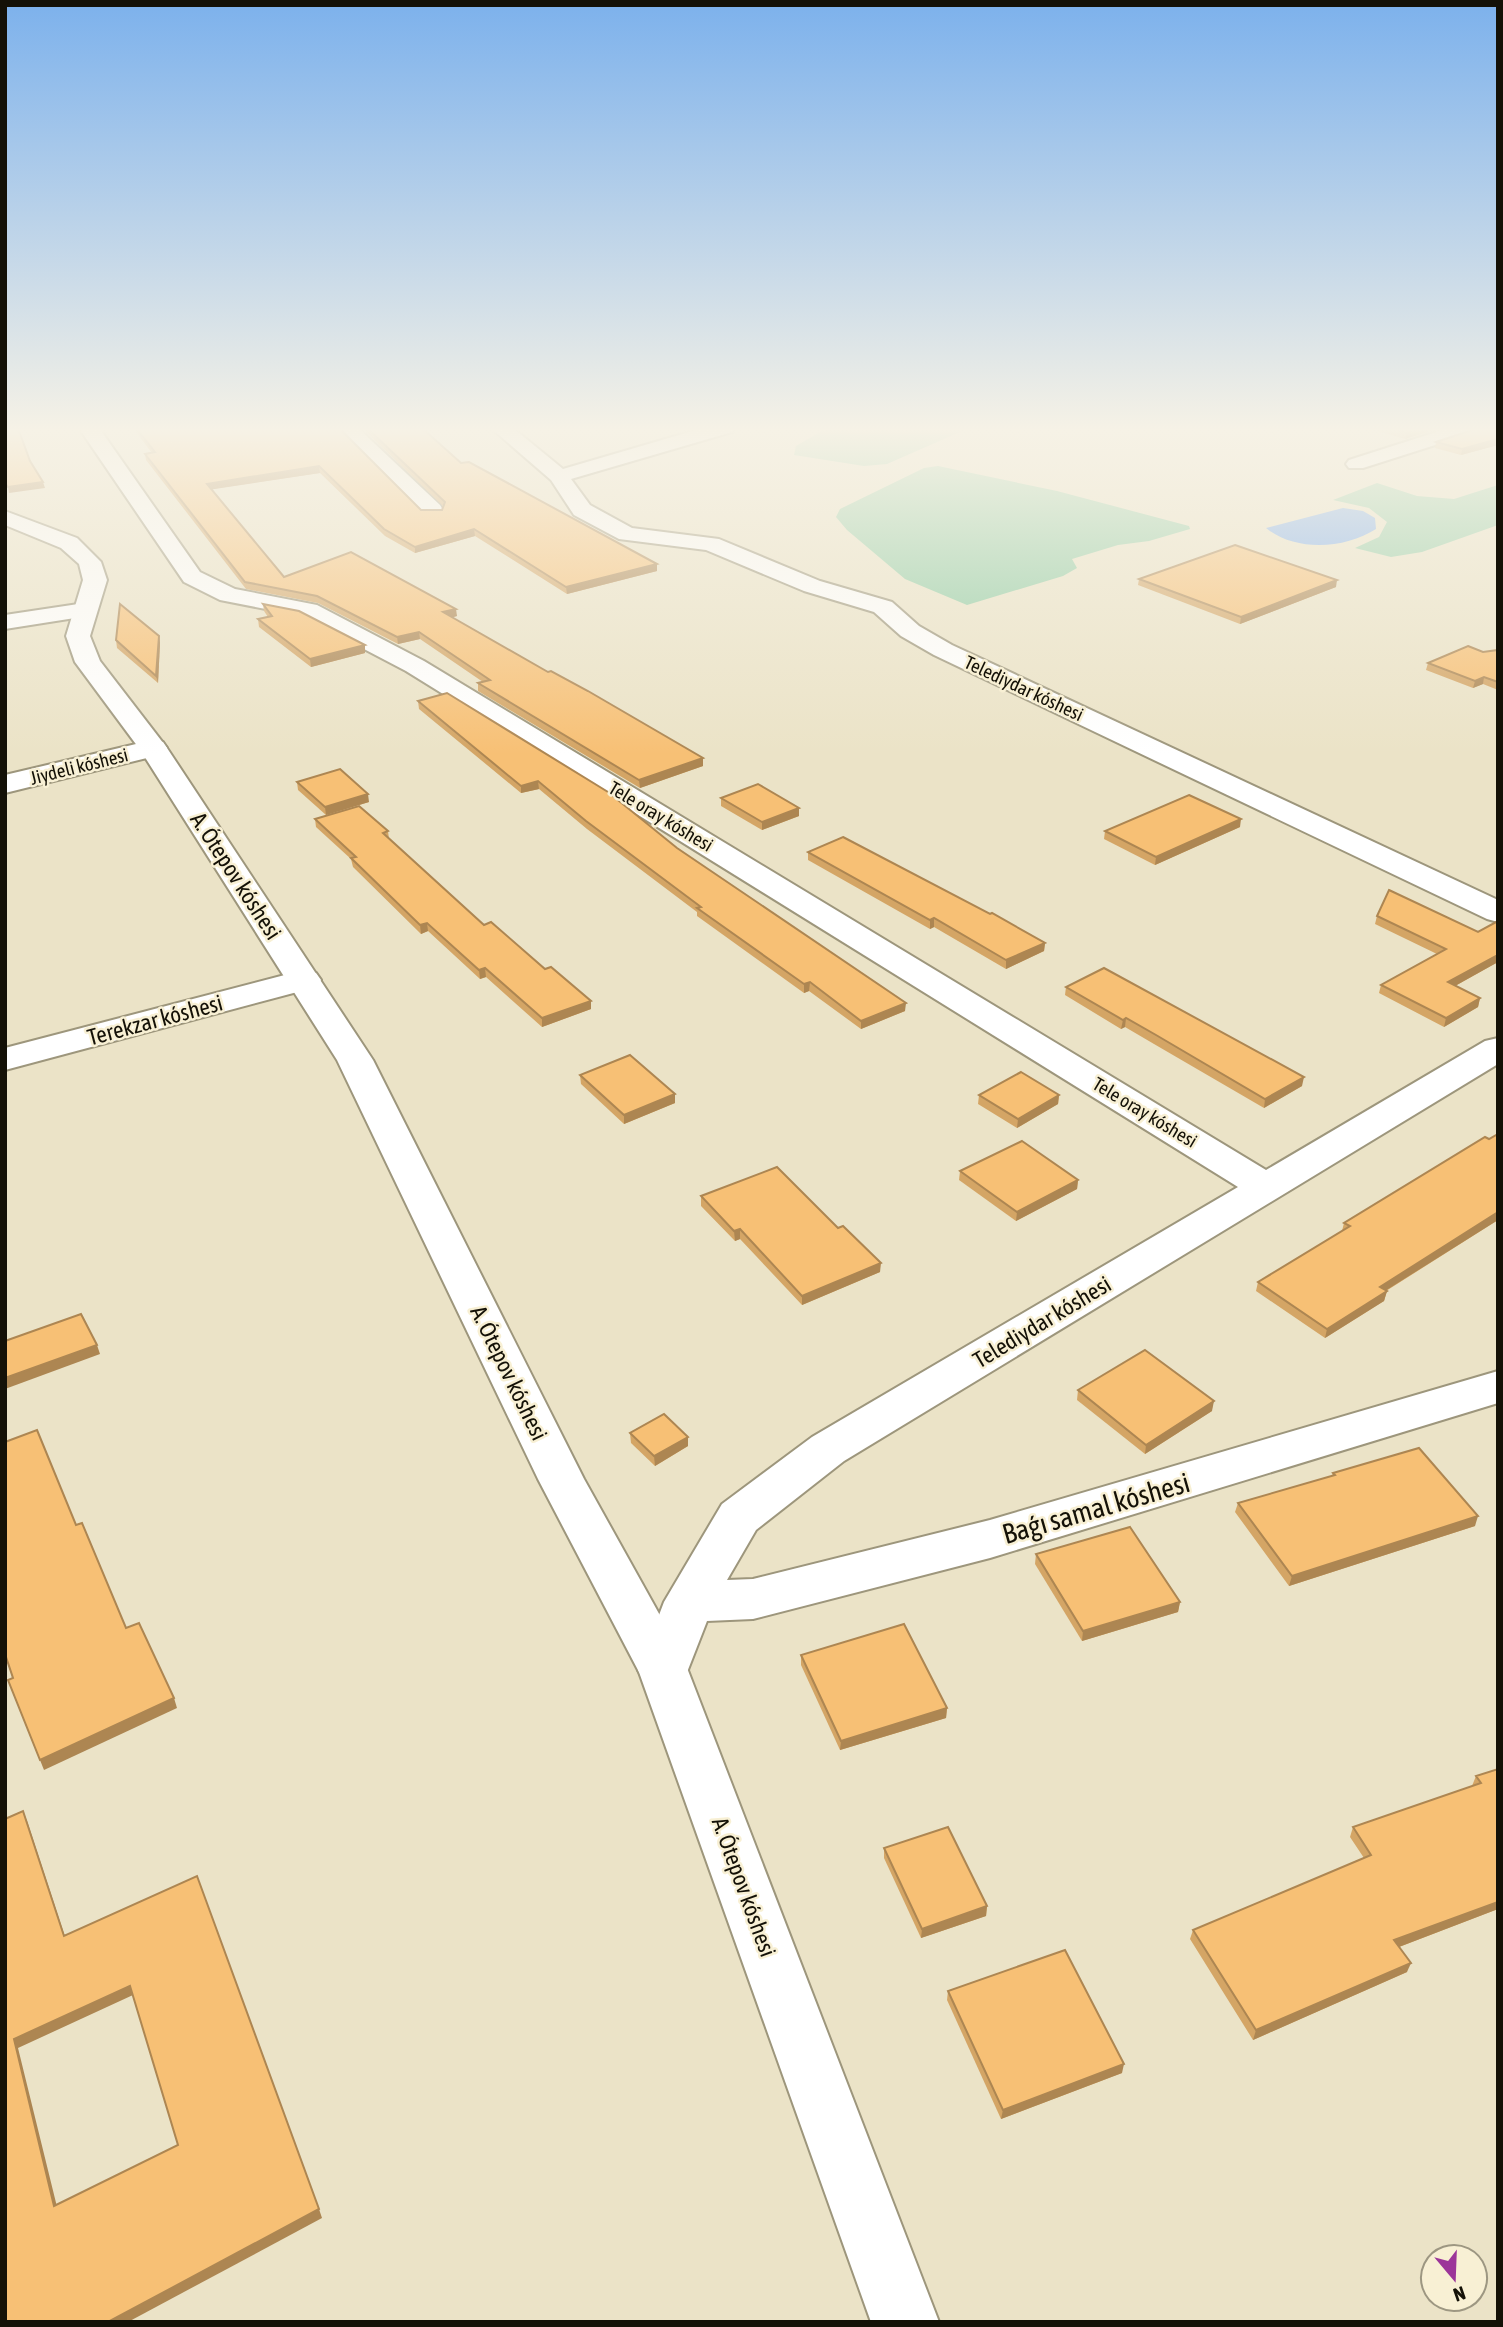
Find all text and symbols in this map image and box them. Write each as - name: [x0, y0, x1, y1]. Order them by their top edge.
- street label: Telediydar kóshesi: [961, 651, 1087, 725]
- street label: Jiydeli kóshesi: [28, 743, 130, 789]
- street label: Tele oray kóshesi: [605, 776, 717, 856]
- street label: A. Ótepov kóshesi: [185, 807, 287, 945]
- street label: Terekzar kóshesi: [84, 989, 226, 1051]
- street label: Tele oray kóshesi: [1089, 1072, 1201, 1152]
- street label: Telediydar kóshesi: [968, 1271, 1116, 1373]
- street label: A. Ótepov kóshesi: [465, 1301, 553, 1445]
- street label: Baǵı samal kóshesi: [999, 1466, 1193, 1550]
- street label: A. Ótepov kóshesi: [707, 1814, 781, 1960]
- north arrow: [1419, 2243, 1489, 2313]
- text: N: [1451, 2282, 1468, 2306]

